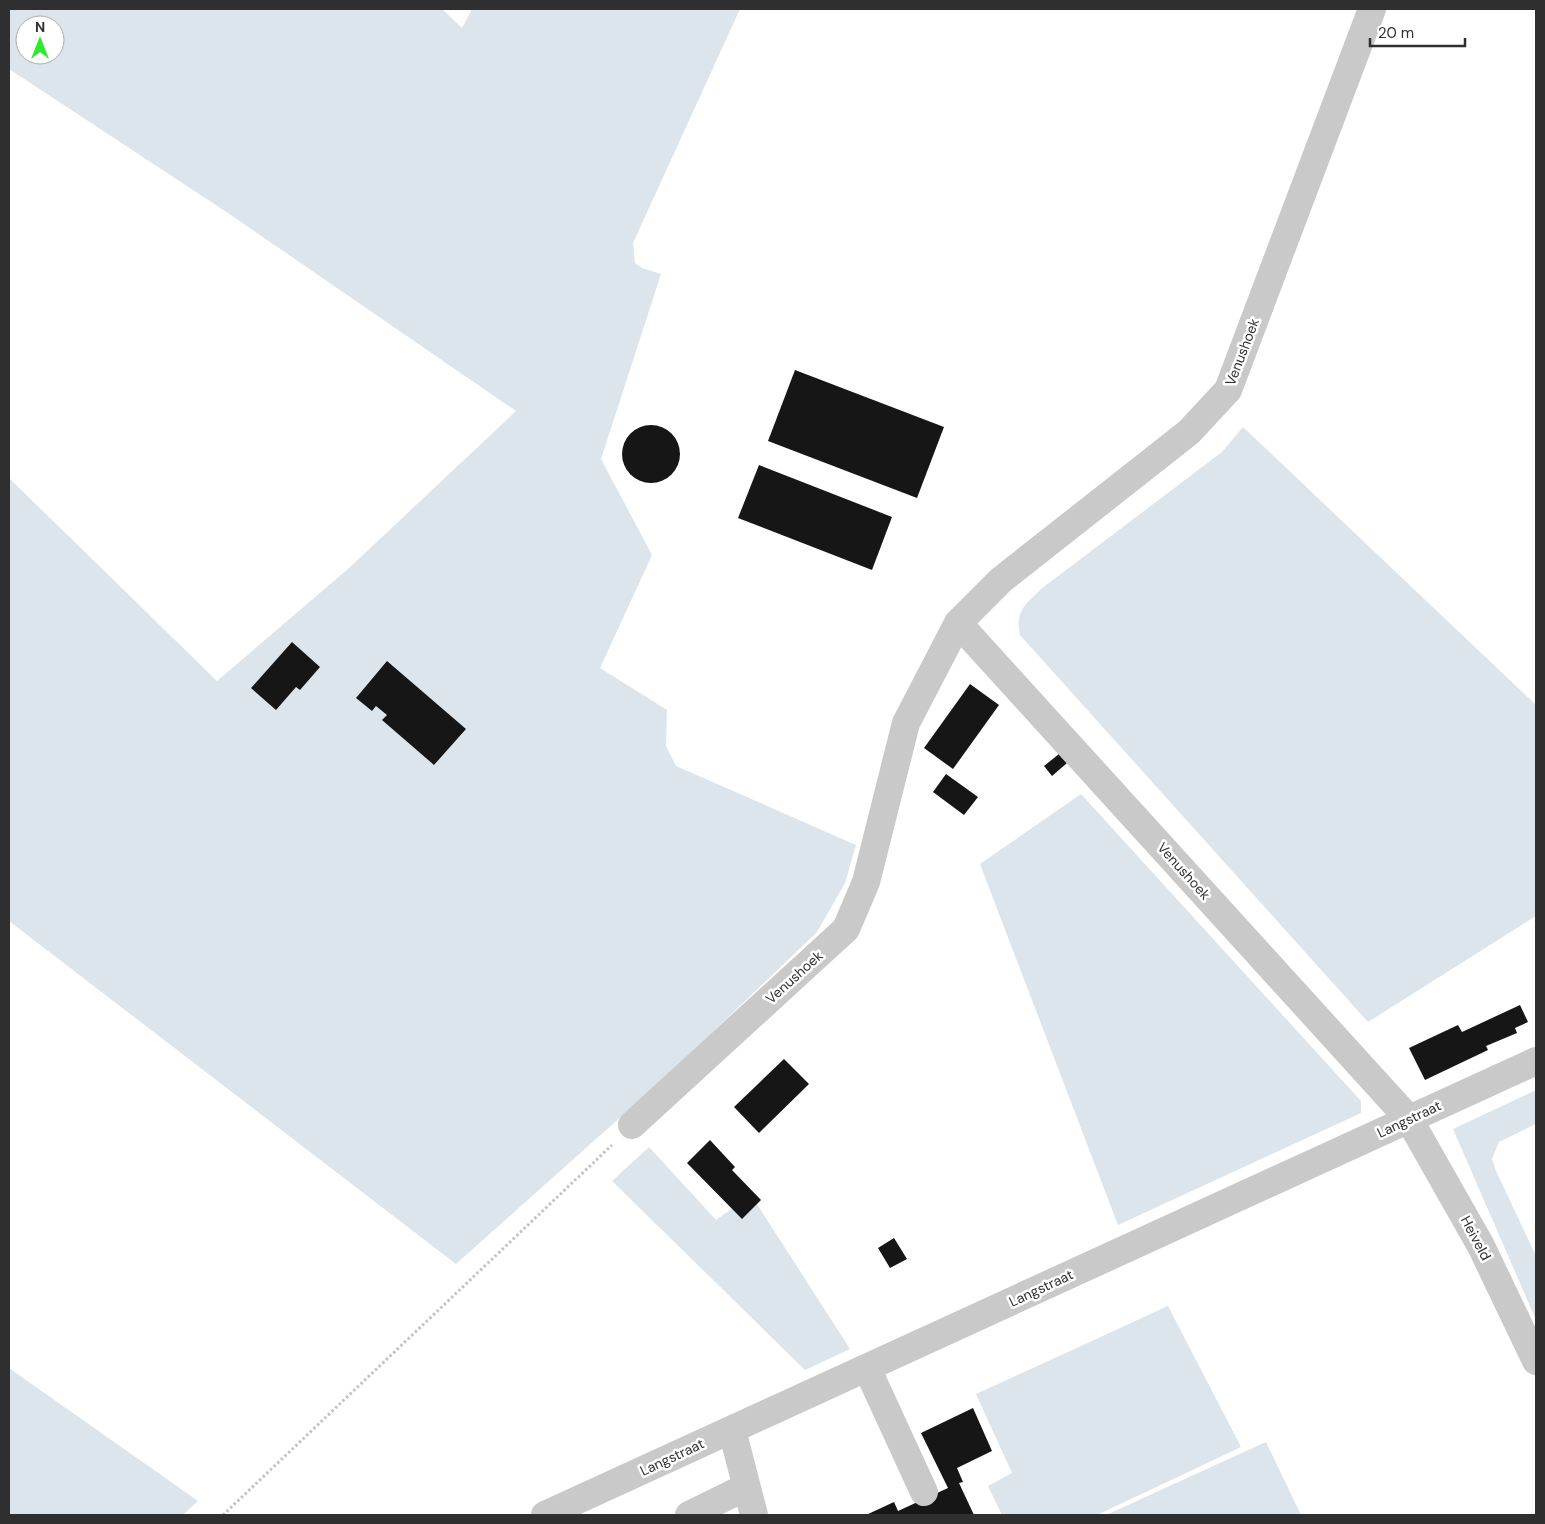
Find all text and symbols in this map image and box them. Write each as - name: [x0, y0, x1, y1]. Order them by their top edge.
- north arrow: [15, 15, 65, 65]
- scale bar: [1370, 15, 1465, 47]
- text: N: [35, 18, 45, 36]
- text: 20 m: [1378, 23, 1414, 43]
- street label: Venushoek: [1221, 316, 1263, 388]
- street label: Venushoek: [1154, 839, 1214, 903]
- street label: Venushoek: [762, 947, 826, 1007]
- street label: Langstraat: [1374, 1096, 1444, 1142]
- street label: Heiveld: [1457, 1213, 1495, 1263]
- street label: Langstraat: [1006, 1265, 1076, 1311]
- street label: Langstraat: [637, 1434, 707, 1480]

